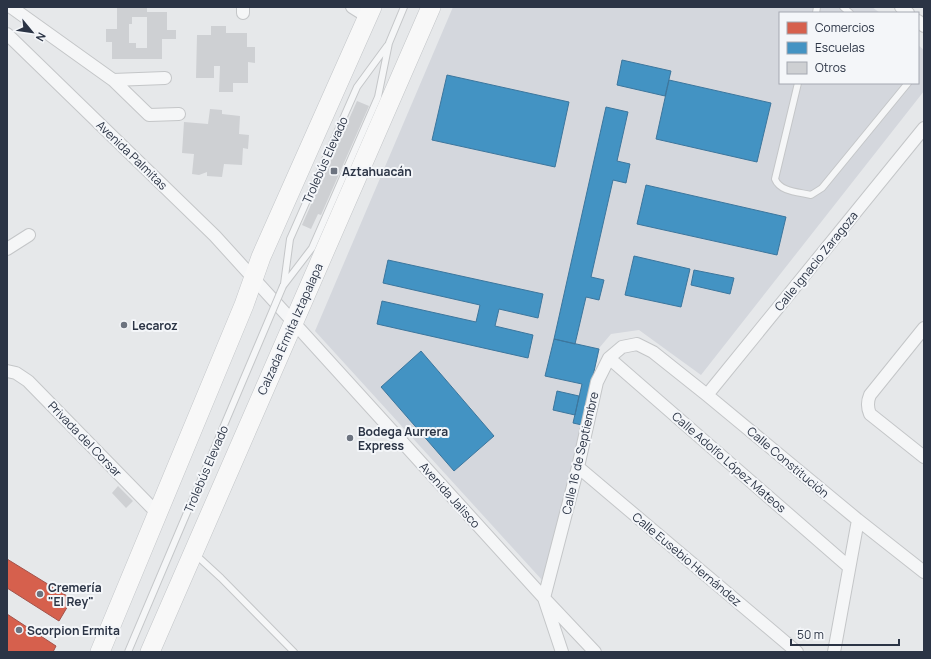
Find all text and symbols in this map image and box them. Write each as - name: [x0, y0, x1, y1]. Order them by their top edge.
- north arrow: [12, 12, 52, 52]
- legend: [779, 12, 919, 84]
- text: Comercios: [815, 19, 875, 36]
- text: N: [33, 30, 50, 44]
- text: Escuelas: [815, 39, 865, 56]
- text: Otros: [815, 59, 846, 76]
- street label: Trolebús Elevado: [298, 114, 352, 206]
- street label: Avenida Palmitas: [93, 117, 171, 193]
- place label: Aztahuacán: [342, 163, 412, 180]
- marker: Aztahuacán: [329, 166, 339, 176]
- street label: Calle Ignacio Zaragoza: [770, 207, 862, 315]
- street label: Calzada Ermita Iztapalapa: [253, 260, 327, 398]
- place label: Lecaroz: [132, 317, 178, 334]
- marker: Lecaroz: [119, 320, 129, 330]
- street label: Calle 16 de Septiembre: [558, 390, 602, 516]
- street label: Privada del Corsar: [44, 397, 126, 481]
- street label: Calle Adolfo López Mateos: [668, 408, 790, 516]
- street label: Trolebús Elevado: [180, 423, 232, 515]
- place label: Bodega Aurrera Express: [358, 423, 448, 454]
- street label: Calle Constitución: [743, 423, 833, 501]
- marker: Bodega Aurrera Express: [345, 433, 355, 443]
- street label: Avenida Jalisco: [416, 458, 484, 532]
- street label: Calle Eusebio Hernández: [629, 508, 745, 610]
- place label: Cremería "El Rey": [48, 579, 102, 610]
- marker: Cremería "El Rey": [35, 589, 45, 599]
- scale bar: [791, 621, 899, 647]
- place label: Scorpion Ermita: [27, 622, 120, 639]
- marker: Scorpion Ermita: [14, 625, 24, 635]
- text: 50 m: [797, 626, 824, 643]

